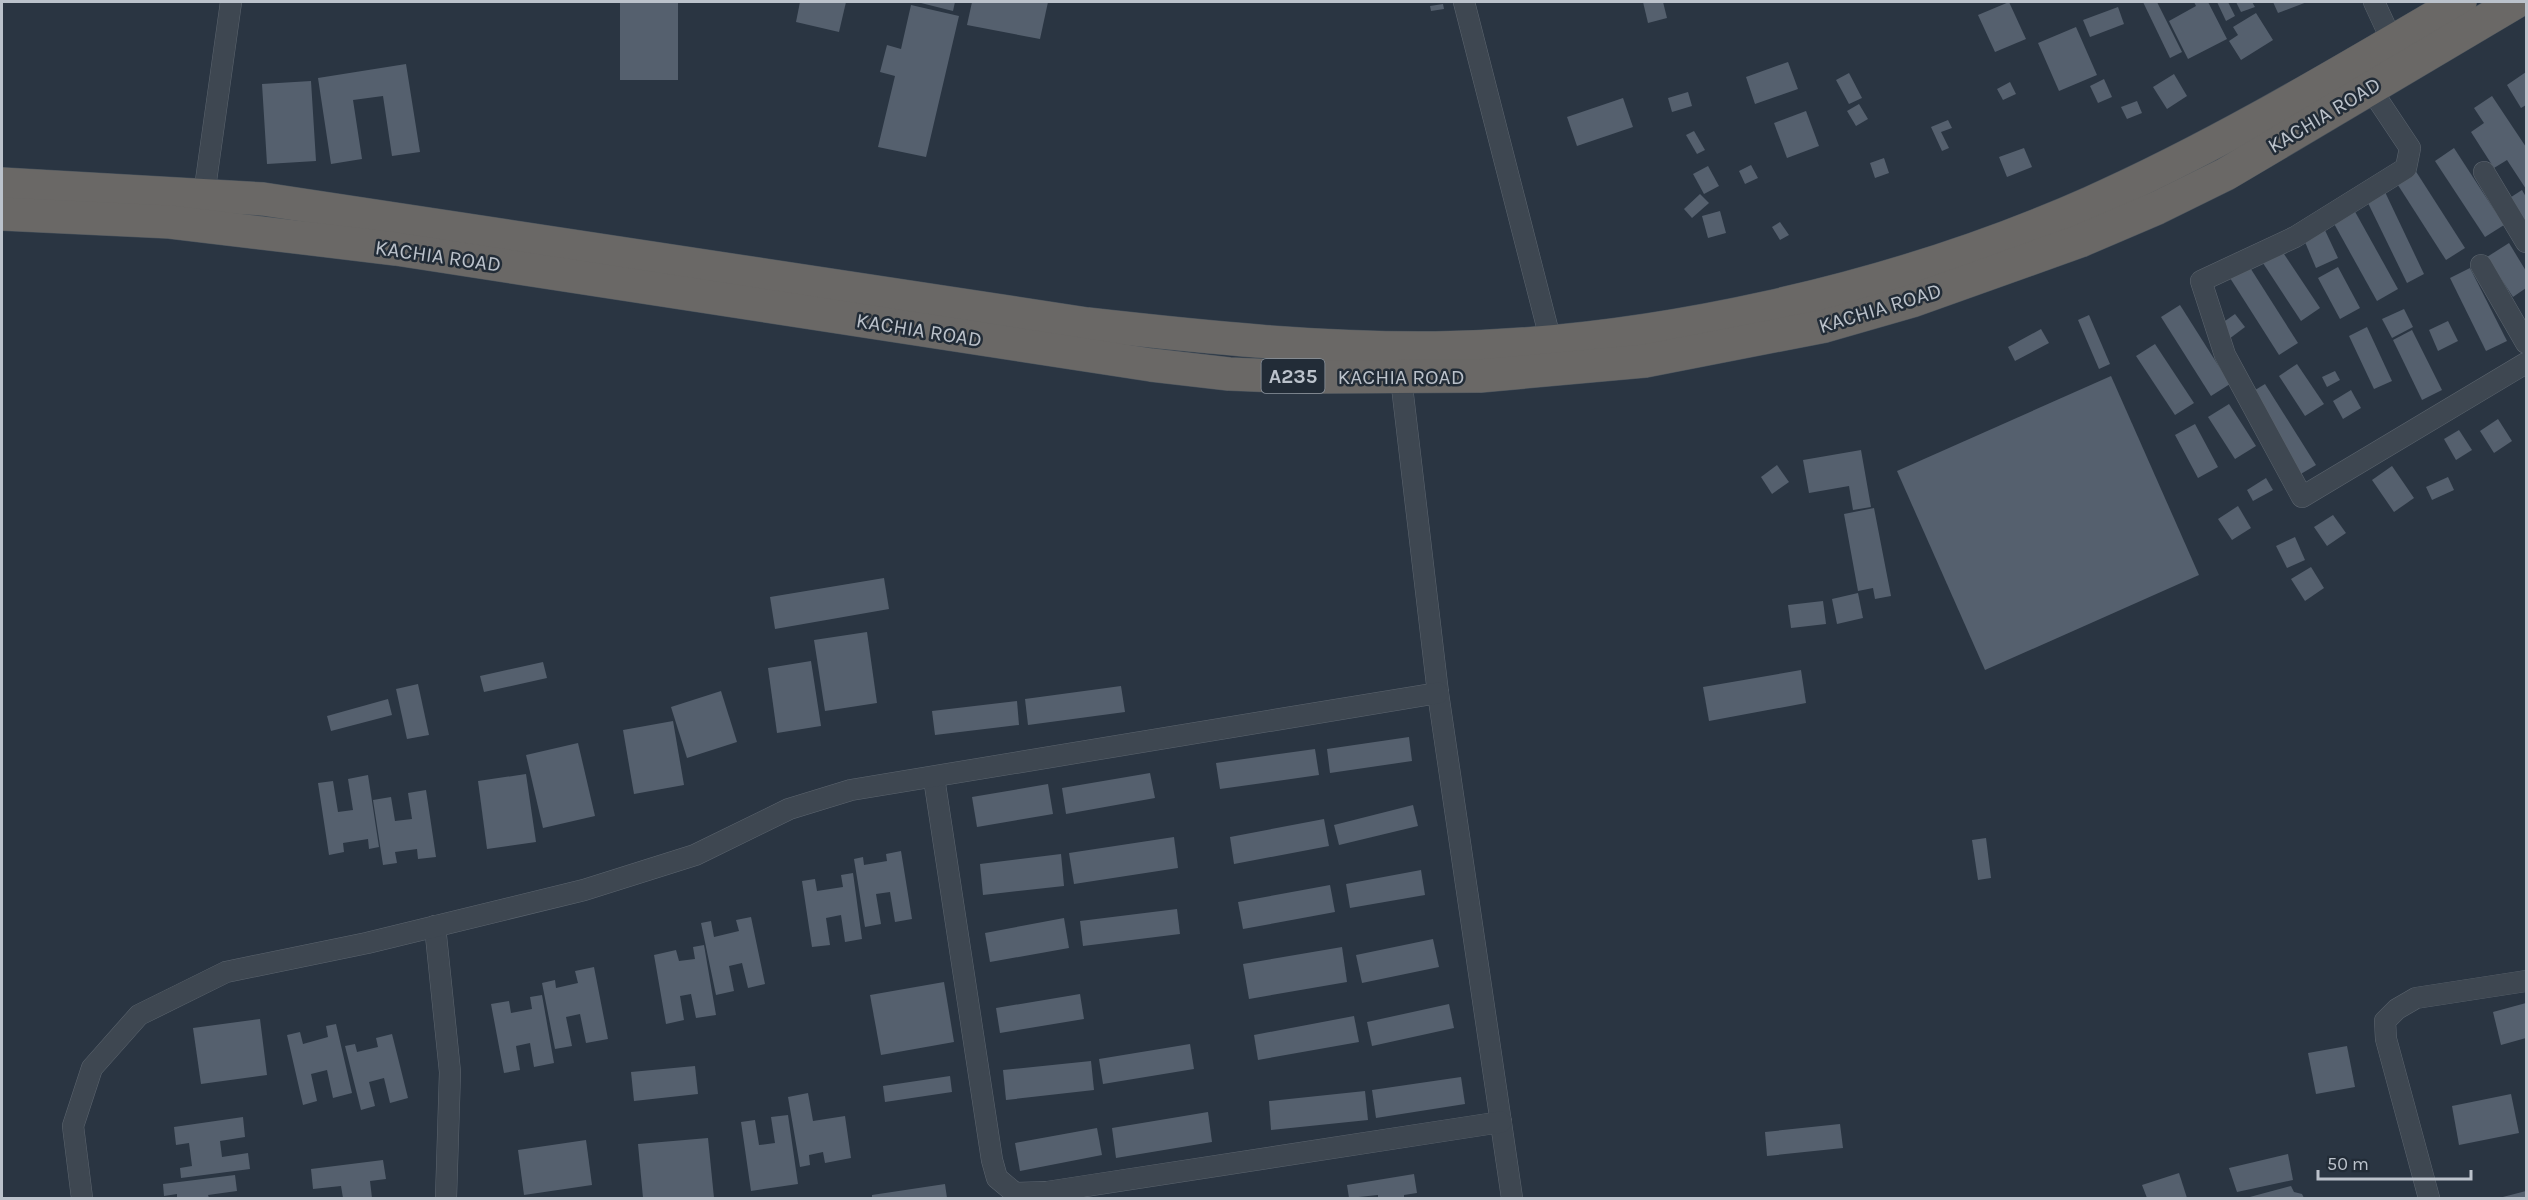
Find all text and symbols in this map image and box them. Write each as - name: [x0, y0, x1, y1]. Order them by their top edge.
- street label: KACHIA ROAD: [2263, 72, 2385, 158]
- street label: KACHIA ROAD: [373, 235, 503, 277]
- street label: KACHIA ROAD: [1816, 278, 1944, 338]
- street label: KACHIA ROAD: [854, 308, 984, 352]
- road number: A235: [1262, 359, 1324, 393]
- street label: KACHIA ROAD: [1337, 365, 1465, 389]
- scale bar: [2318, 1143, 2471, 1181]
- text: 50 m: [2327, 1153, 2369, 1175]

